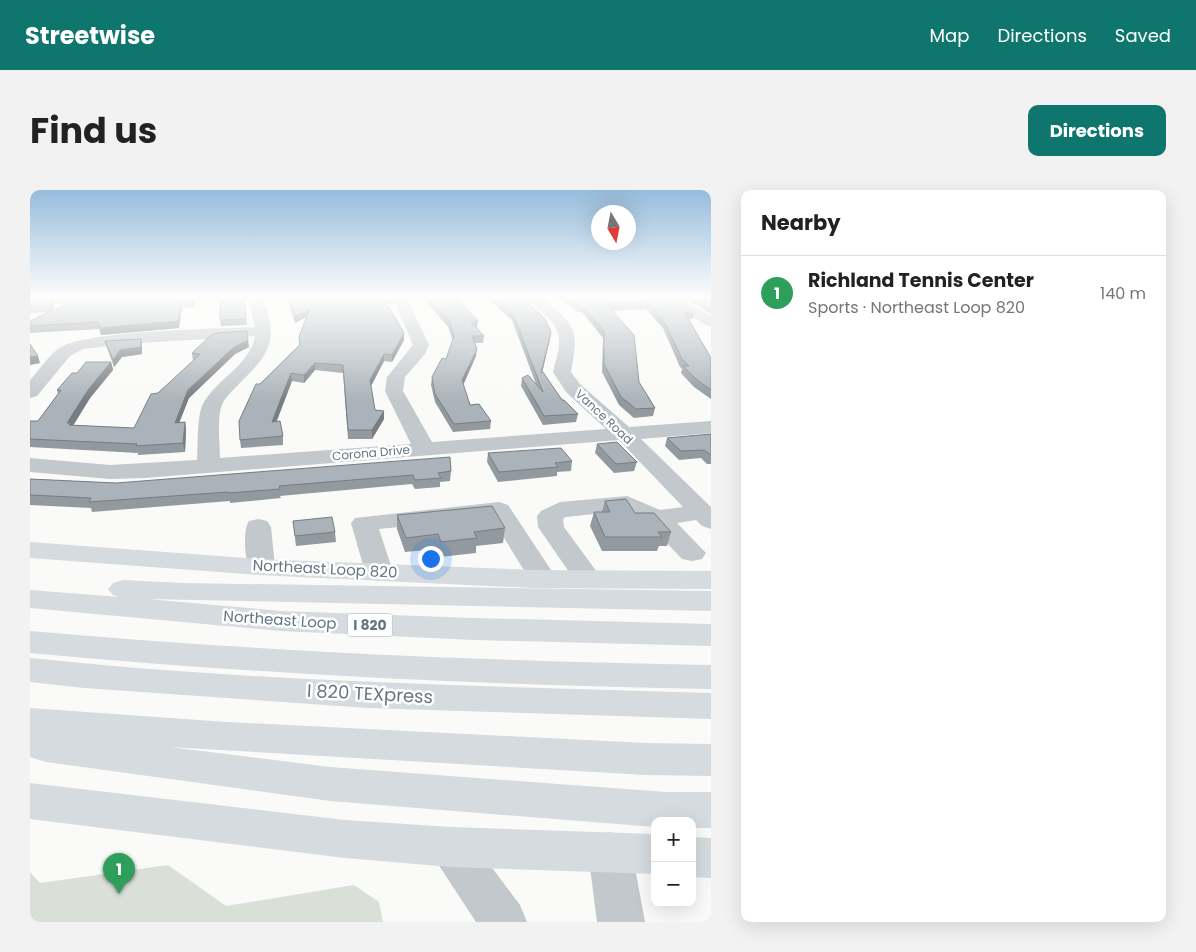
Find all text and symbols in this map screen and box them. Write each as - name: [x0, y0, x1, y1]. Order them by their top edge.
- text: Streetwise: [25, 19, 155, 52]
- text: Map: [930, 23, 969, 48]
- text: Directions: [997, 23, 1087, 48]
- text: Saved: [1115, 23, 1171, 48]
- button: Directions: [1028, 105, 1166, 156]
- text: Find us: [30, 106, 157, 155]
- north arrow: [591, 205, 636, 250]
- text: Nearby: [761, 208, 841, 237]
- text: Richland Tennis Center: [808, 267, 1034, 294]
- text: 1: [774, 282, 780, 305]
- text: 140 m: [1100, 282, 1146, 305]
- text: Sports · Northeast Loop 820: [808, 296, 1025, 319]
- street label: Vance Road: [572, 386, 637, 448]
- street label: Corona Drive: [331, 441, 411, 464]
- your location: [418, 546, 444, 572]
- street label: Northeast Loop 820: [252, 554, 398, 583]
- street label: Northeast Loop: [223, 605, 337, 634]
- road number: I 820: [348, 614, 392, 636]
- street label: I 820 TEXpress: [306, 678, 434, 709]
- map controls: [651, 817, 696, 907]
- button: +: [651, 817, 696, 862]
- pin: 1: [103, 853, 135, 894]
- button: −: [651, 862, 696, 907]

